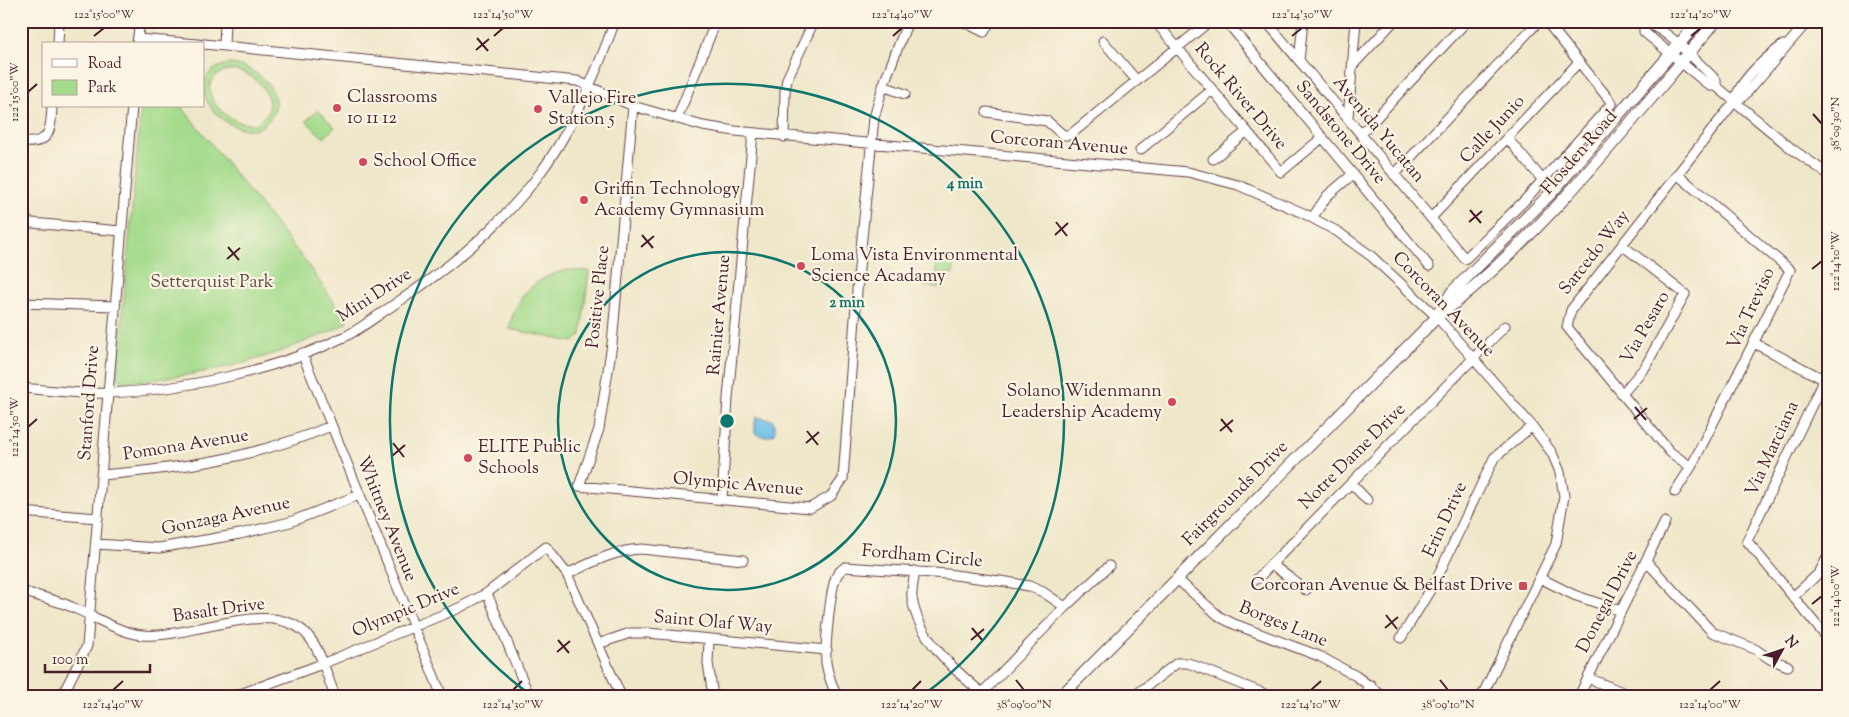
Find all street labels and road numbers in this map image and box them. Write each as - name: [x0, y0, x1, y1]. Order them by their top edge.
- street label: Rock River Drive: [1187, 38, 1293, 156]
- street label: Avenida Yucatan: [1326, 71, 1431, 189]
- street label: Sandstone Drive: [1289, 75, 1391, 191]
- street label: Calle Junio: [1454, 90, 1532, 170]
- street label: Flosden Road: [1536, 105, 1624, 201]
- street label: Corcoran Avenue: [989, 125, 1129, 163]
- street label: Sarcedo Way: [1553, 205, 1637, 301]
- street label: Positive Place: [581, 244, 617, 350]
- street label: Corcoran Avenue: [1386, 246, 1500, 364]
- street label: Rainier Avenue: [702, 254, 738, 376]
- street label: Mini Drive: [332, 262, 418, 330]
- street label: Via Treviso: [1722, 263, 1782, 354]
- street label: Via Pesaro: [1615, 287, 1677, 369]
- street label: Stanford Drive: [73, 344, 107, 462]
- street label: Via Marciana: [1740, 397, 1806, 501]
- street label: Notre Dame Drive: [1294, 398, 1412, 516]
- street label: Pomona Avenue: [121, 423, 251, 469]
- street label: Fairgrounds Drive: [1177, 435, 1295, 553]
- street label: Whitney Avenue: [349, 452, 423, 586]
- street label: Olympic Avenue: [672, 466, 804, 504]
- street label: Erin Drive: [1417, 478, 1475, 562]
- street label: Gonzaga Avenue: [159, 491, 293, 543]
- street label: Fordham Circle: [860, 539, 984, 575]
- street label: Donegal Drive: [1571, 546, 1645, 658]
- street label: Olympic Drive: [348, 577, 464, 645]
- street label: Basalt Drive: [171, 592, 267, 630]
- street label: Borges Lane: [1235, 595, 1331, 655]
- street label: Saint Olaf Way: [652, 605, 774, 641]

